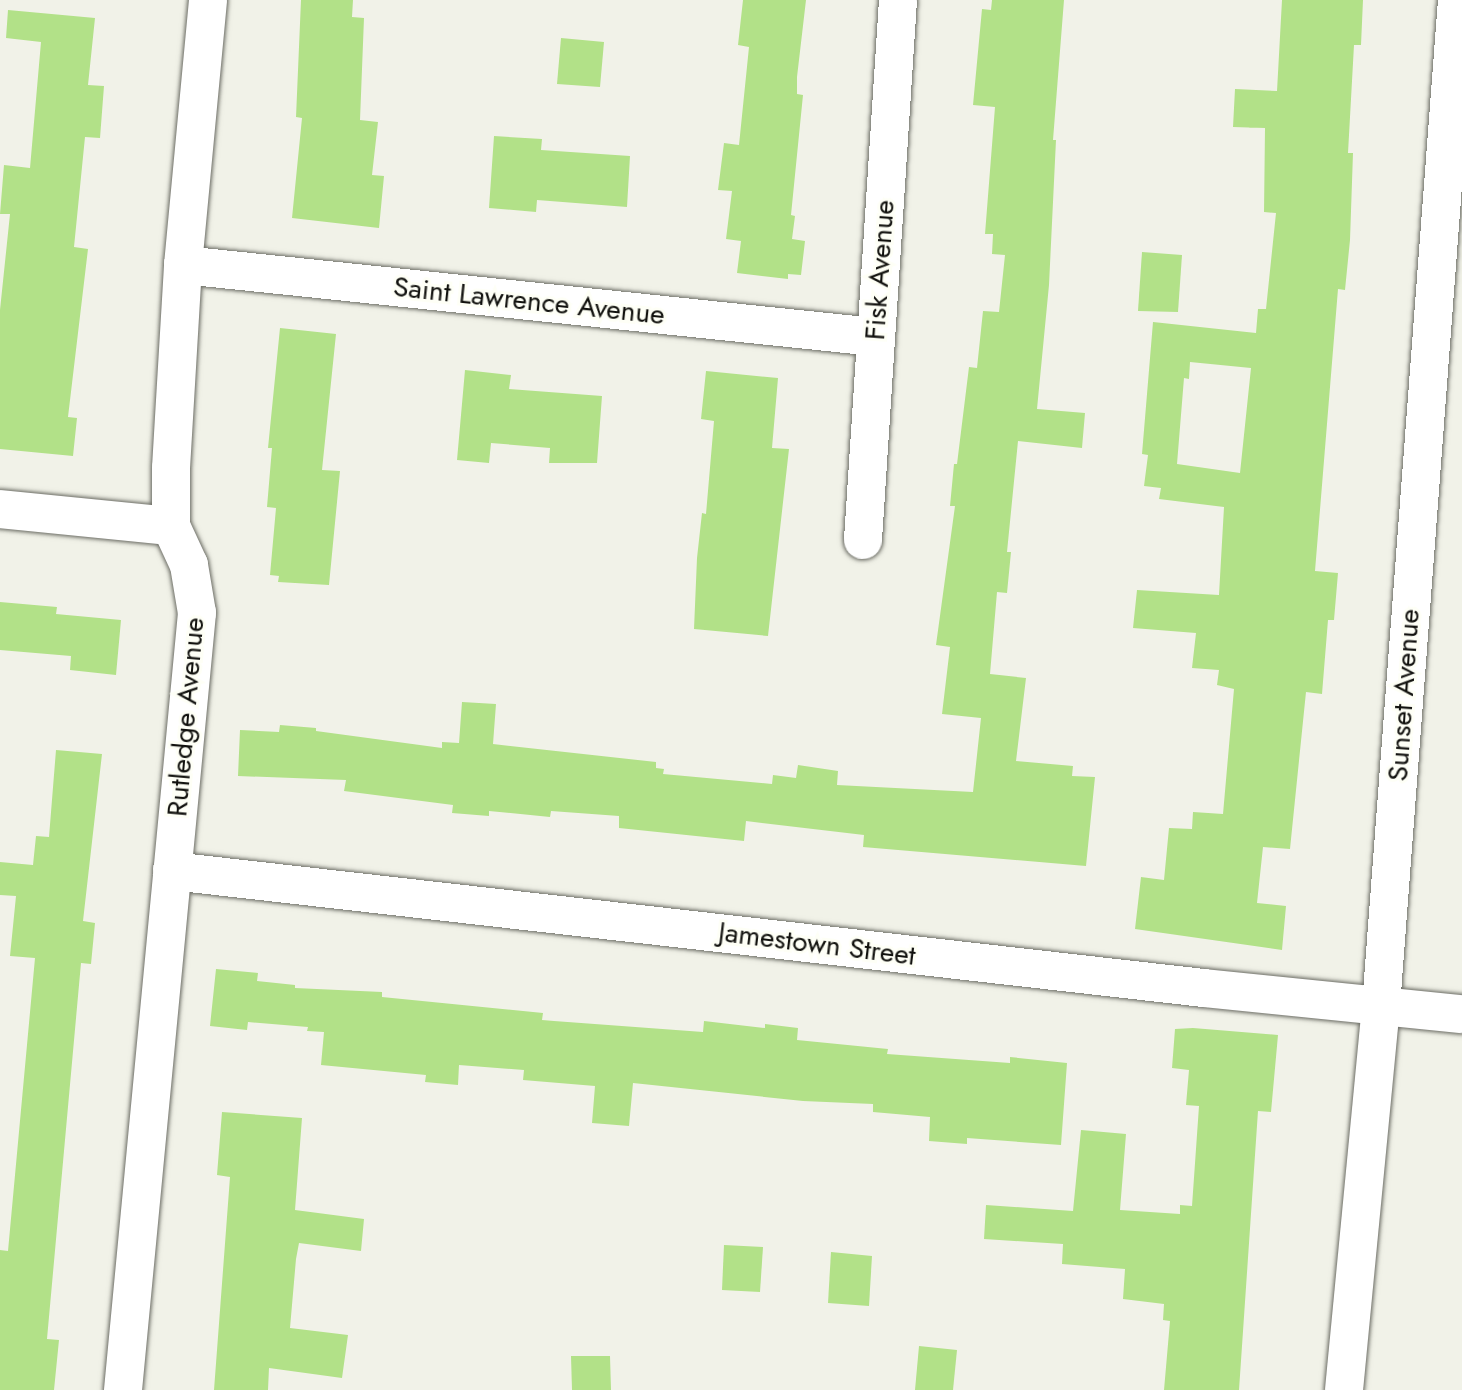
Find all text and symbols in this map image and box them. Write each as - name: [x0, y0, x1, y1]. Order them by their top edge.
- street label: Fisk Avenue: [858, 199, 902, 341]
- street label: Saint Lawrence Avenue: [392, 270, 666, 332]
- street label: Sunset Avenue: [1381, 608, 1427, 782]
- street label: Rutledge Avenue: [161, 616, 211, 818]
- street label: Jamestown Street: [717, 915, 917, 973]

